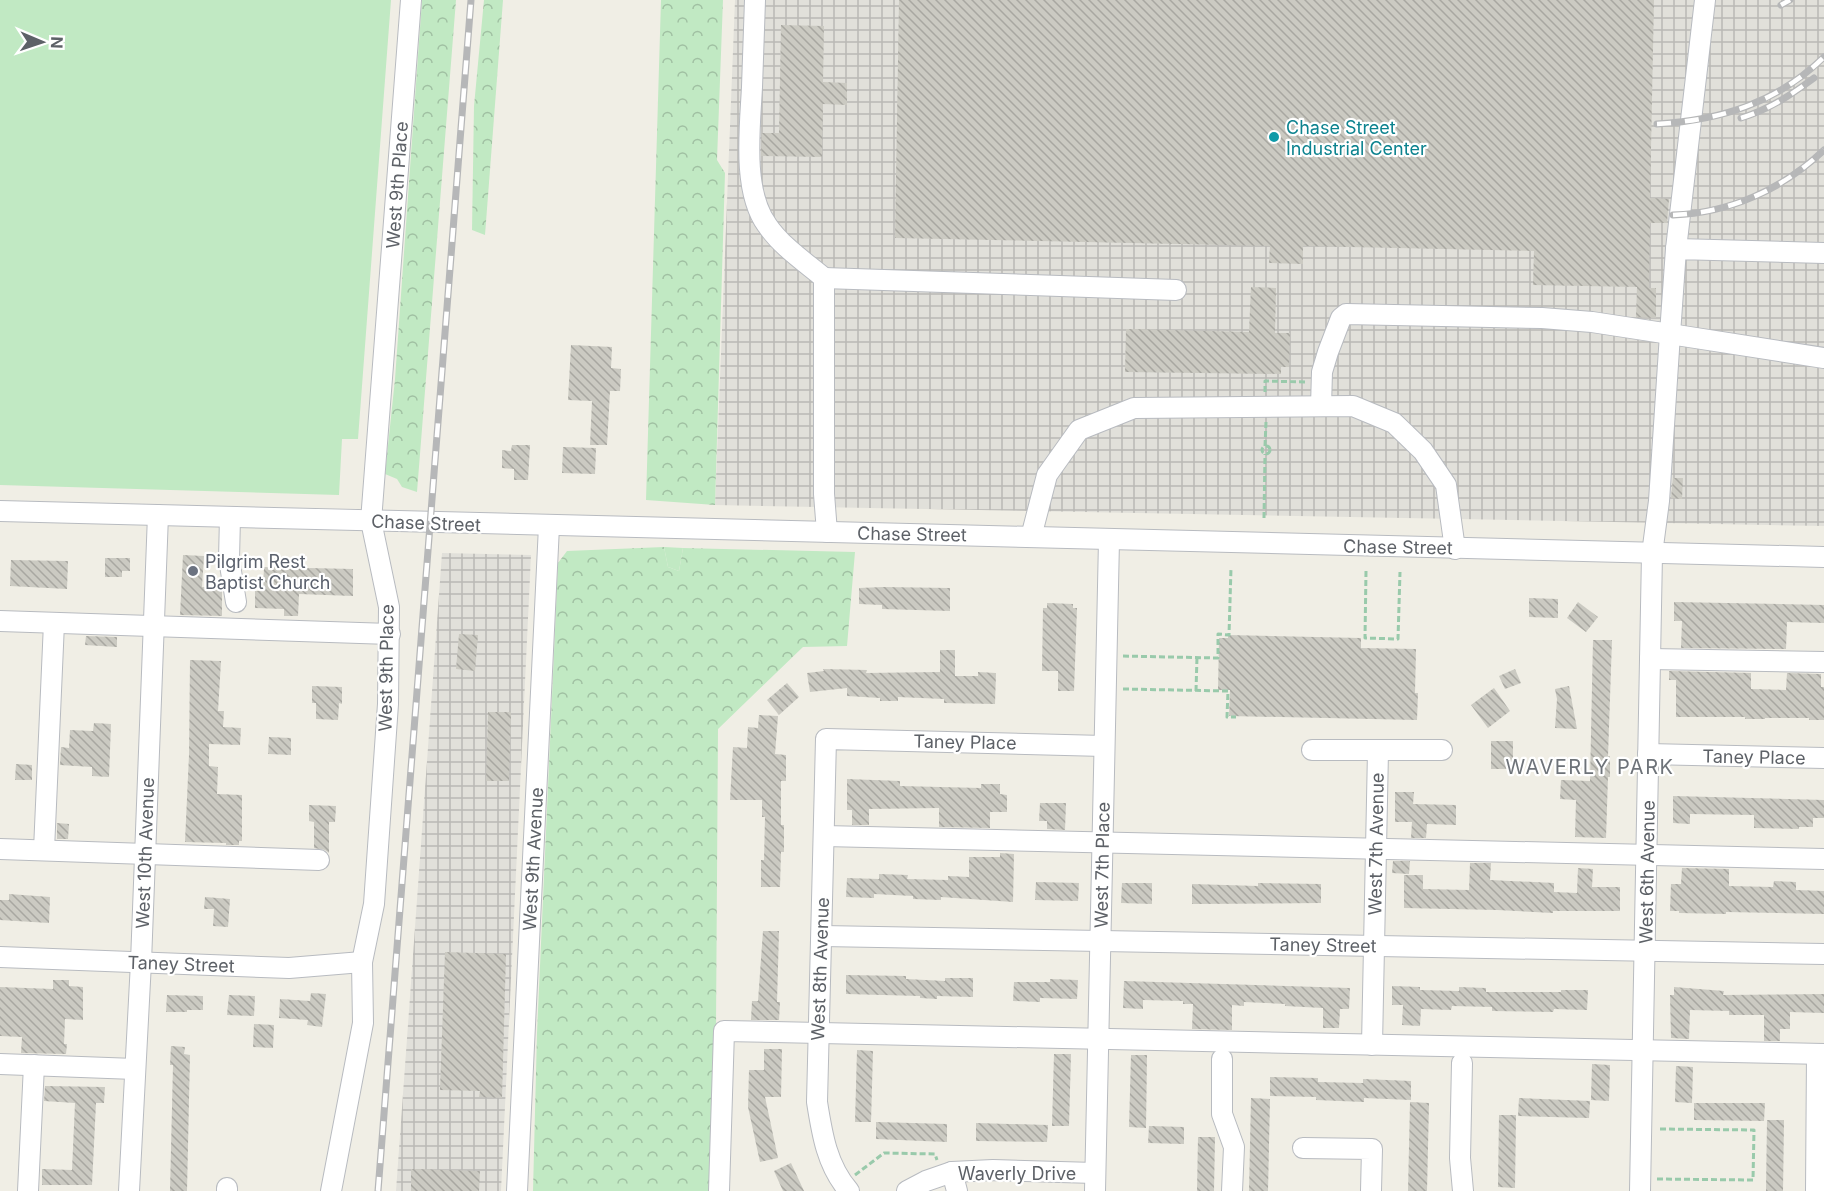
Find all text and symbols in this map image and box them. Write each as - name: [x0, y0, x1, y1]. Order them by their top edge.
- north arrow: [12, 12, 72, 72]
- text: N: [47, 36, 67, 49]
- place label: Chase Street Industrial Center: [1286, 117, 1427, 159]
- street label: West 9th Place: [382, 121, 412, 249]
- marker: Chase Street Industrial Center: [1267, 130, 1281, 144]
- street label: Chase Street: [371, 511, 481, 535]
- street label: Chase Street: [857, 523, 967, 545]
- street label: Chase Street: [1343, 536, 1453, 558]
- place label: Pilgrim Rest Baptist Church: [205, 551, 330, 593]
- marker: Pilgrim Rest Baptist Church: [186, 564, 200, 578]
- street label: West 9th Place: [374, 604, 398, 732]
- street label: Taney Place: [913, 731, 1017, 753]
- street label: Taney Place: [1702, 746, 1806, 768]
- district label: WAVERLY PARK: [1506, 755, 1674, 779]
- street label: West 7th Avenue: [1364, 772, 1388, 916]
- street label: West 10th Avenue: [132, 777, 158, 929]
- street label: West 9th Avenue: [519, 787, 547, 931]
- street label: West 6th Avenue: [1635, 800, 1659, 944]
- street label: West 7th Place: [1090, 802, 1114, 928]
- street label: West 8th Avenue: [807, 897, 833, 1041]
- street label: Taney Street: [1269, 934, 1377, 956]
- street label: Taney Street: [127, 952, 235, 976]
- street label: Waverly Drive: [958, 1163, 1076, 1184]

